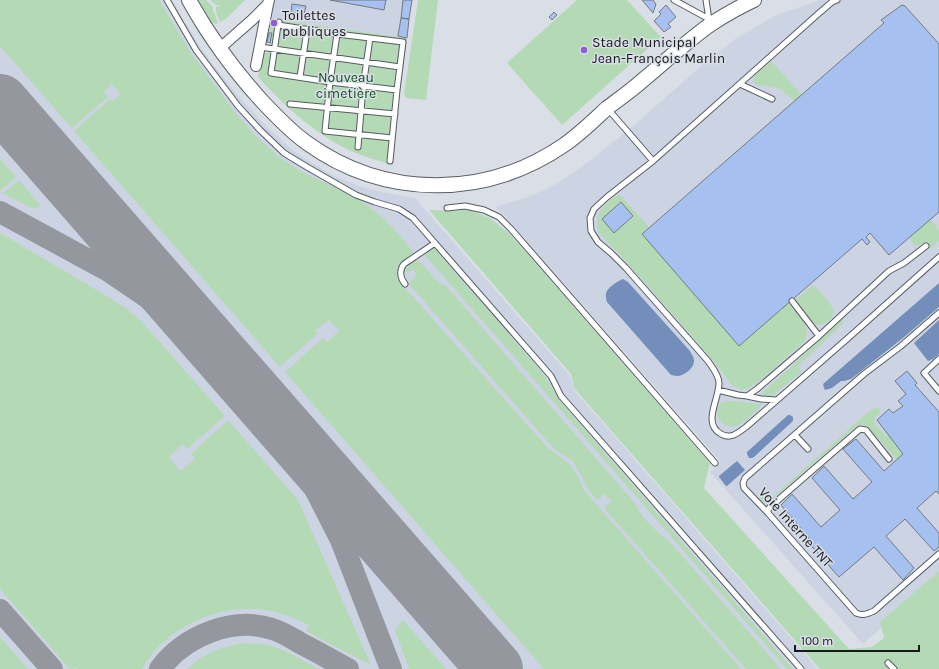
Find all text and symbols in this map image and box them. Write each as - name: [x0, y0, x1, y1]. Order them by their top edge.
- place label: Toilettes publiques: [282, 7, 346, 40]
- marker: Toilettes publiques: [269, 18, 279, 28]
- place label: Stade Municipal Jean-François Marlin: [592, 34, 725, 67]
- marker: Stade Municipal Jean-François Marlin: [579, 45, 589, 55]
- park label: Nouveau cimetière: [316, 69, 376, 102]
- street label: Voie Interne TNT: [755, 484, 836, 571]
- scale bar: [795, 627, 919, 653]
- text: 100 m: [801, 634, 833, 648]

